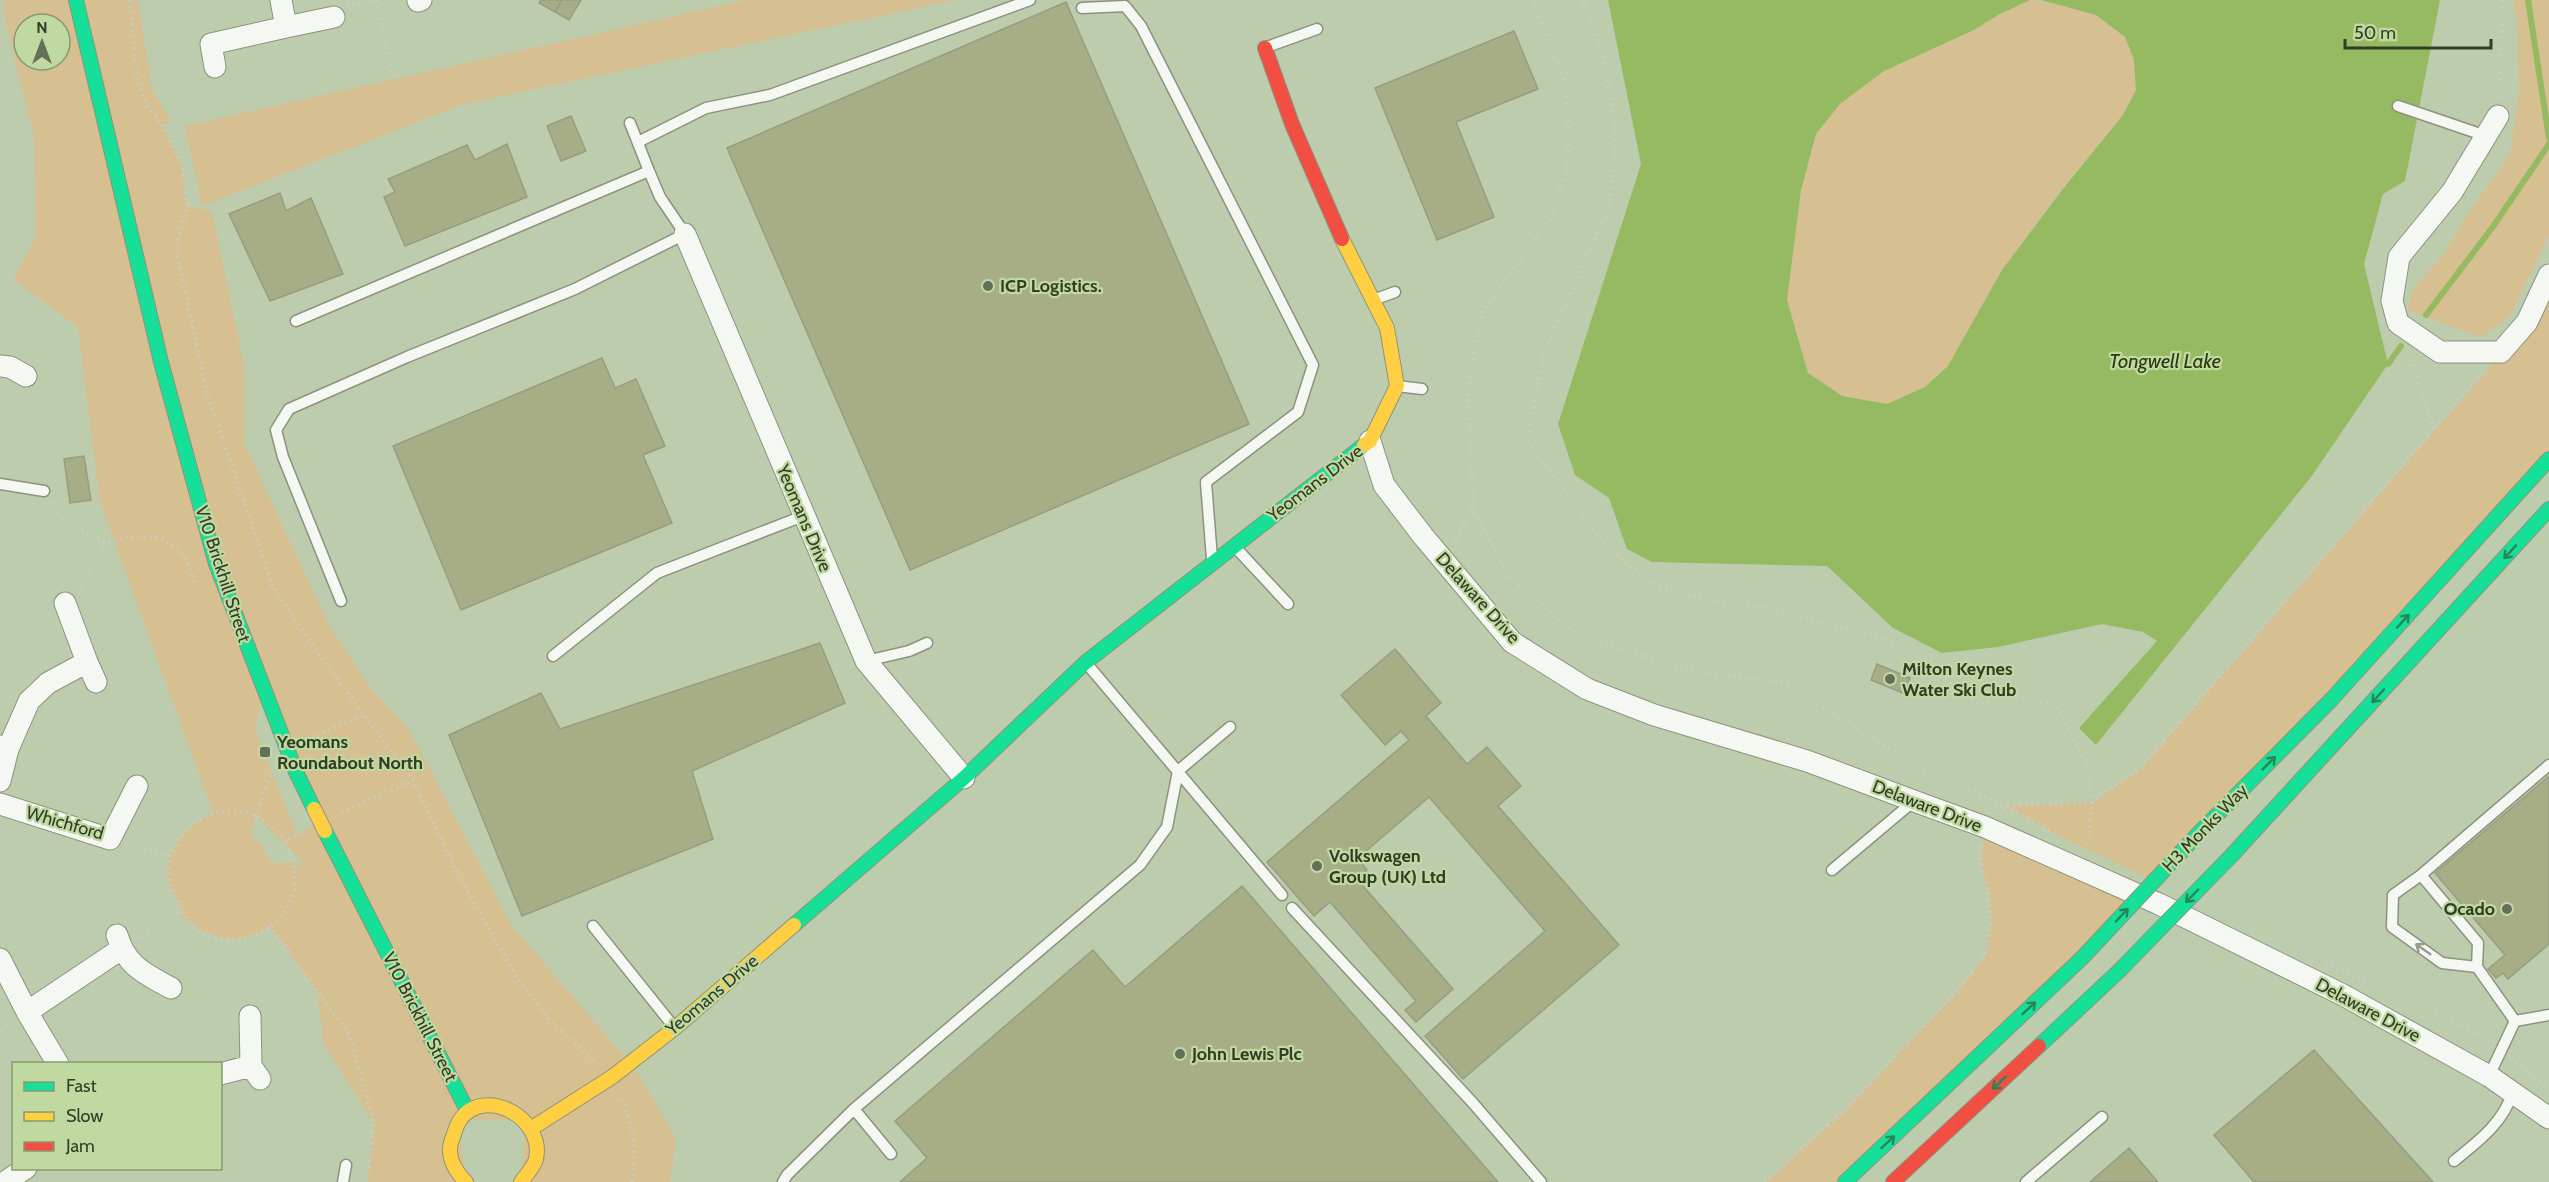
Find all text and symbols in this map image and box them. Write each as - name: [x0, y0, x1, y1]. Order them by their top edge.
- north arrow: [12, 12, 72, 72]
- scale bar: [2345, 12, 2490, 50]
- text: N: [36, 18, 48, 37]
- text: 50 m: [2354, 22, 2396, 44]
- place label: ICP Logistics.: [1000, 275, 1102, 297]
- marker: ICP Logistics.: [981, 279, 995, 293]
- water label: Tongwell Lake: [2109, 349, 2221, 373]
- street label: Yeomans Drive: [1262, 440, 1367, 527]
- street label: Yeomans Drive: [771, 460, 836, 575]
- street label: V10 Brickhill Street: [191, 503, 255, 645]
- one-way arrow: [2503, 544, 2517, 559]
- street label: Delaware Drive: [1431, 548, 1525, 648]
- one-way arrow: [2396, 614, 2410, 629]
- place label: Milton Keynes Water Ski Club: [1902, 658, 2016, 701]
- marker: Milton Keynes Water Ski Club: [1883, 672, 1897, 686]
- one-way arrow: [2371, 688, 2385, 703]
- place label: Yeomans Roundabout North: [276, 731, 423, 774]
- marker: Yeomans Roundabout North: [258, 745, 272, 759]
- one-way arrow: [2261, 755, 2276, 770]
- street label: Delaware Drive: [1869, 775, 1985, 837]
- street label: H3 Monks Way: [2157, 779, 2253, 877]
- street label: Whichford: [24, 801, 106, 845]
- place label: Volkswagen Group (UK) Ltd: [1329, 845, 1446, 888]
- marker: Volkswagen Group (UK) Ltd: [1310, 859, 1324, 873]
- one-way arrow: [2185, 888, 2199, 903]
- place label: Ocado: [2444, 898, 2495, 920]
- marker: Ocado: [2500, 902, 2514, 916]
- one-way arrow: [2114, 908, 2129, 923]
- one-way arrow: [2415, 943, 2431, 955]
- street label: V10 Brickhill Street: [378, 949, 462, 1085]
- street label: Yeomans Drive: [660, 950, 763, 1041]
- street label: Delaware Drive: [2312, 973, 2424, 1047]
- one-way arrow: [2022, 1001, 2037, 1015]
- place label: John Lewis Plc: [1191, 1043, 1302, 1065]
- marker: John Lewis Plc: [1173, 1047, 1187, 1061]
- legend: [12, 1062, 222, 1170]
- text: Fast: [66, 1075, 97, 1097]
- one-way arrow: [1992, 1075, 2007, 1090]
- text: Slow: [66, 1105, 103, 1127]
- text: Jam: [65, 1135, 95, 1157]
- one-way arrow: [1880, 1135, 1895, 1149]

